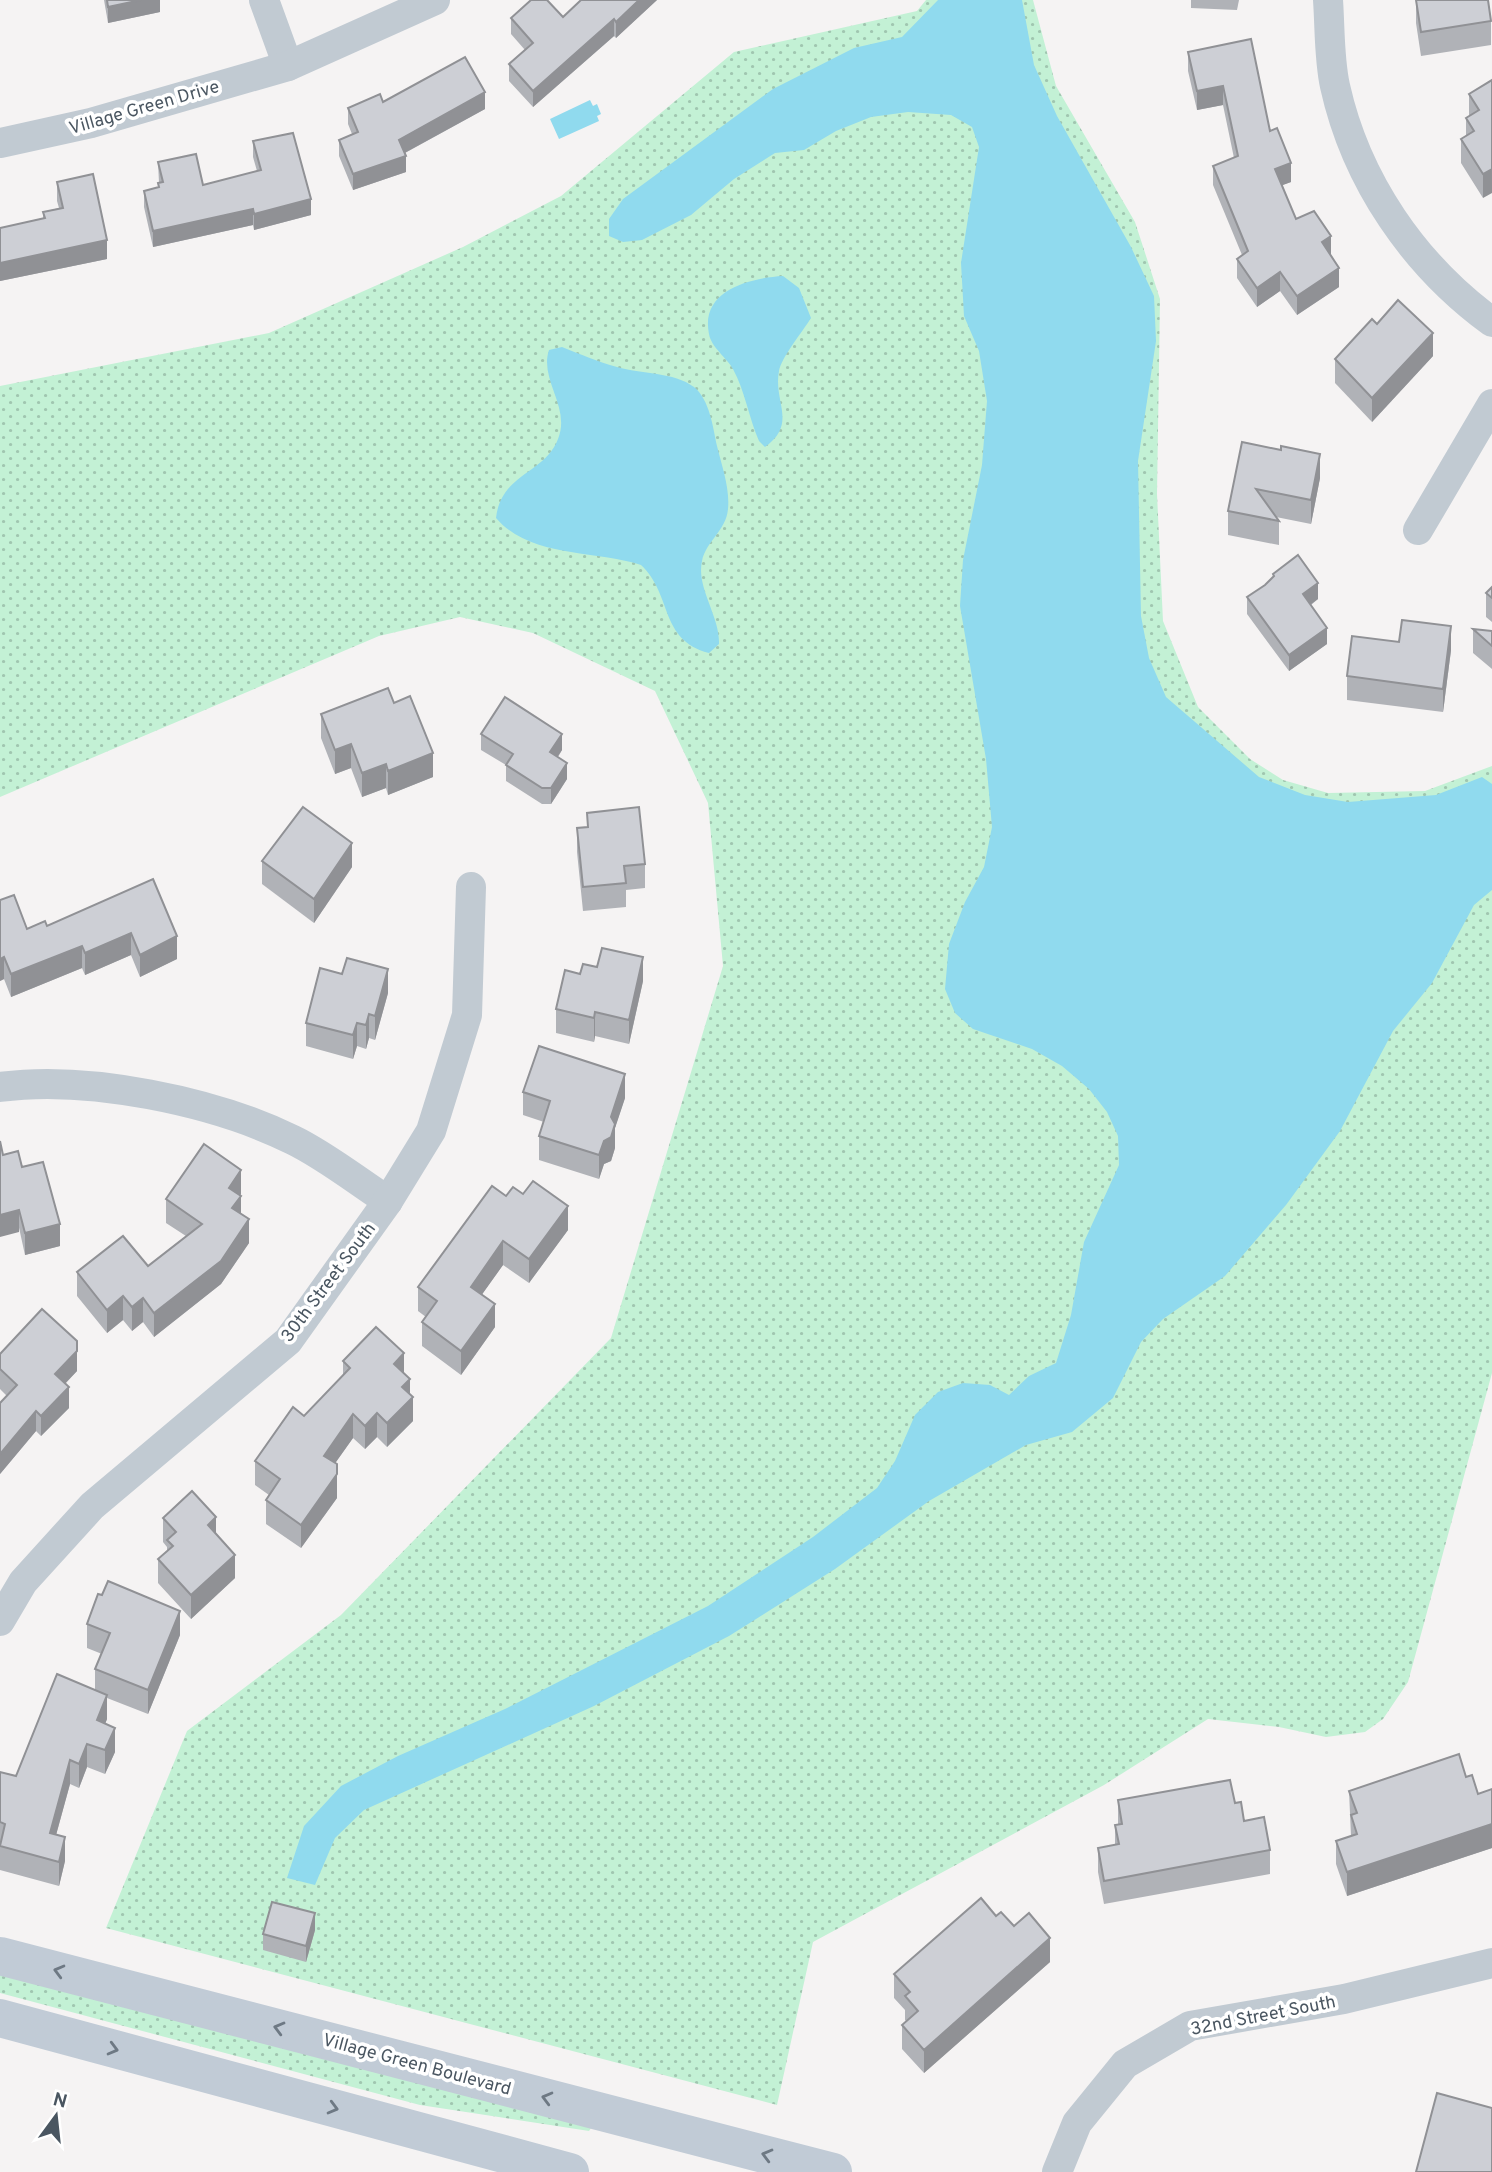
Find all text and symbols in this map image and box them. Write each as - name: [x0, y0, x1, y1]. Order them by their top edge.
- street label: Village Green Drive: [67, 76, 222, 141]
- street label: 30th Street South: [277, 1218, 382, 1347]
- one-way arrow: [53, 1965, 65, 1979]
- street label: 32nd Street South: [1189, 1991, 1338, 2042]
- one-way arrow: [274, 2022, 286, 2036]
- street label: Village Green Boulevard: [320, 2029, 513, 2102]
- one-way arrow: [107, 2040, 119, 2055]
- north arrow: [21, 2081, 91, 2151]
- text: N: [50, 2088, 70, 2115]
- one-way arrow: [541, 2092, 553, 2106]
- one-way arrow: [327, 2100, 339, 2114]
- one-way arrow: [761, 2149, 773, 2163]

